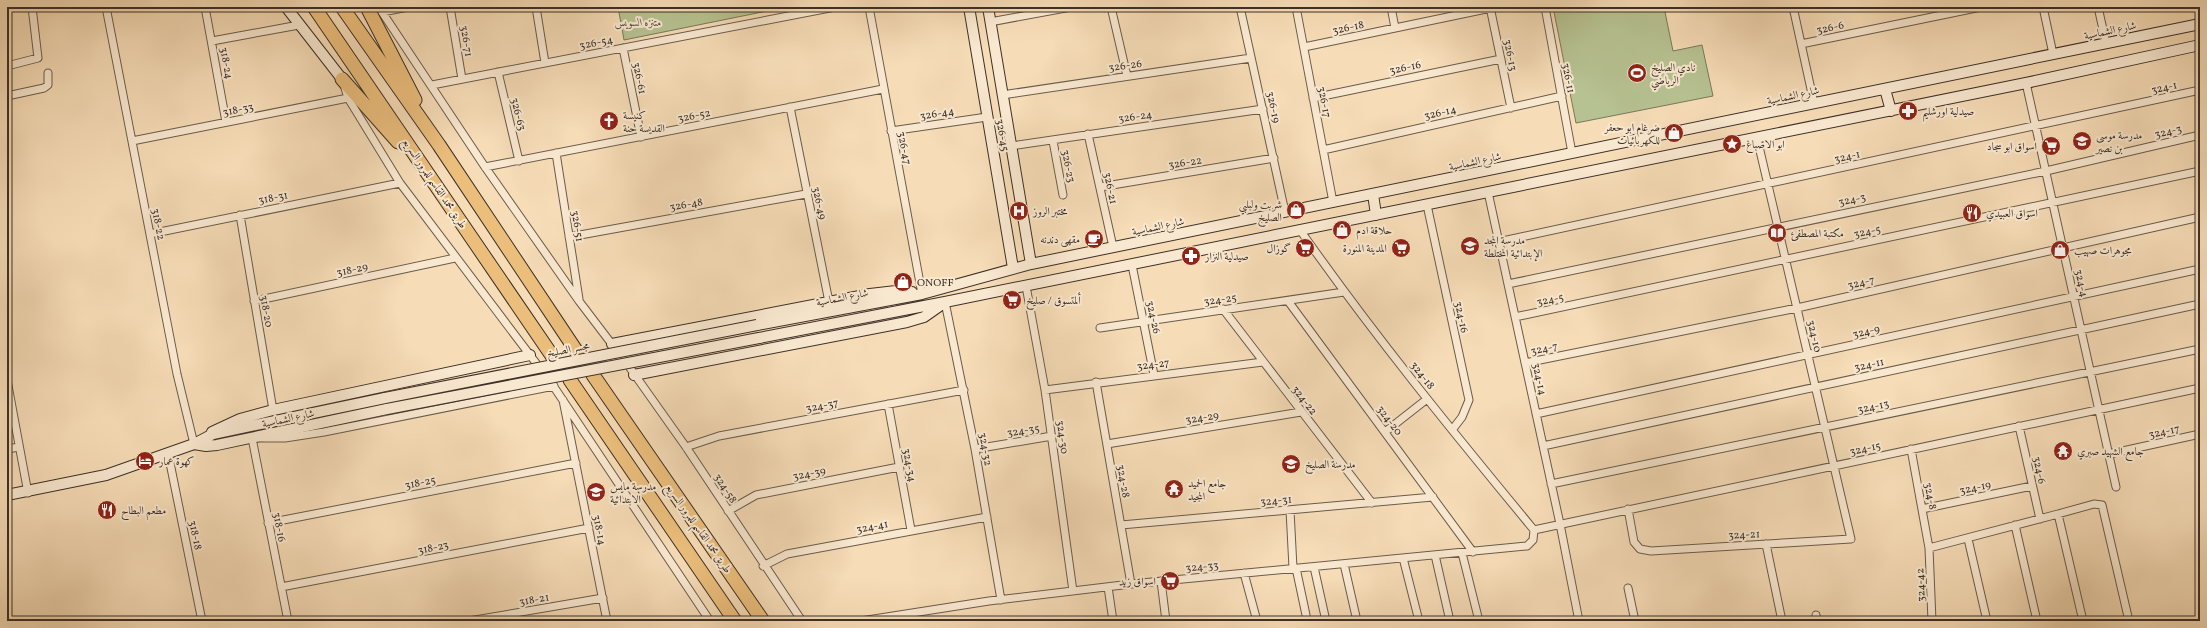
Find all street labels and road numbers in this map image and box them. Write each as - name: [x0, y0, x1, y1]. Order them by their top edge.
- street label: 326-18: [1331, 18, 1366, 39]
- street label: 326-6: [1815, 18, 1846, 39]
- street label: شارع الشماسية: [2083, 19, 2138, 45]
- street label: 326-71: [456, 24, 475, 58]
- street label: 326-54: [578, 33, 615, 54]
- street label: 326-13: [1499, 38, 1520, 73]
- street label: 318-24: [215, 46, 236, 81]
- street label: 326-26: [1108, 57, 1143, 76]
- street label: 326-16: [1388, 58, 1423, 79]
- street label: 326-61: [628, 61, 649, 96]
- street label: 326-11: [1557, 62, 1578, 95]
- street label: 324-1: [2150, 78, 2179, 99]
- street label: شارع الشماسية: [1766, 84, 1821, 110]
- street label: 326-17: [1313, 85, 1334, 119]
- street label: 326-19: [1262, 90, 1283, 125]
- street label: 326-63: [506, 96, 529, 133]
- street label: 318-33: [221, 100, 255, 121]
- street label: 326-14: [1423, 102, 1458, 124]
- street label: 326-44: [919, 104, 956, 125]
- street label: 326-52: [677, 106, 712, 127]
- street label: 326-24: [1117, 108, 1154, 127]
- street label: 326-45: [991, 118, 1012, 153]
- street label: 324-3: [2153, 122, 2184, 143]
- street label: 326-47: [893, 130, 914, 166]
- street label: طريق محمد القاسم للمرور السريع: [396, 136, 470, 233]
- street label: 324-1: [1833, 147, 1862, 168]
- street label: 326-23: [1057, 149, 1078, 184]
- street label: شارع الشماسية: [1448, 150, 1503, 176]
- street label: 326-22: [1167, 153, 1203, 174]
- street label: 326-21: [1099, 171, 1120, 206]
- street label: 326-49: [808, 185, 829, 222]
- street label: 318-31: [257, 188, 289, 209]
- street label: 324-3: [1837, 190, 1868, 211]
- street label: 326-48: [668, 195, 704, 216]
- street label: 318-22: [147, 207, 168, 241]
- street label: 326-51: [567, 209, 586, 243]
- street label: شارع الشماسية: [1131, 215, 1186, 241]
- street label: 324-5: [1852, 222, 1882, 243]
- street label: 318-29: [335, 260, 370, 281]
- street label: 324-4: [2070, 268, 2091, 299]
- street label: 324-7: [1846, 273, 1876, 294]
- street label: شارع الشماسية: [815, 286, 870, 312]
- street label: 324-5: [1535, 290, 1565, 311]
- street label: 324-25: [1203, 291, 1238, 310]
- street label: 318-20: [255, 294, 276, 329]
- street label: 324-26: [1142, 299, 1163, 336]
- street label: 324-16: [1450, 300, 1471, 335]
- street label: 324-10: [1803, 319, 1825, 354]
- street label: 324-9: [1851, 322, 1882, 343]
- street label: مجسر الصليخ: [546, 339, 592, 364]
- street label: 324-7: [1529, 339, 1559, 360]
- street label: 324-11: [1853, 355, 1886, 376]
- street label: 324-27: [1136, 356, 1170, 375]
- street label: 324-18: [1406, 359, 1438, 393]
- street label: 324-14: [1528, 362, 1549, 397]
- street label: 324-22: [1288, 383, 1320, 419]
- street label: 324-37: [805, 396, 840, 417]
- street label: 324-13: [1856, 397, 1891, 418]
- street label: 324-20: [1372, 403, 1405, 439]
- street label: شارع الشماسية: [261, 407, 316, 433]
- street label: 324-29: [1185, 408, 1220, 429]
- street label: 324-30: [1052, 419, 1071, 455]
- street label: 324-35: [1006, 422, 1041, 441]
- street label: 324-17: [2147, 422, 2181, 443]
- street label: 324-32: [974, 431, 995, 467]
- street label: 324-15: [1848, 439, 1882, 460]
- street label: 324-34: [898, 447, 919, 484]
- street label: 324-6: [2028, 455, 2049, 486]
- street label: 324-28: [1112, 463, 1133, 499]
- street label: 324-39: [792, 464, 827, 485]
- street label: 324-58: [710, 471, 740, 507]
- street label: 318-25: [403, 473, 437, 494]
- street label: 324-19: [1958, 478, 1993, 499]
- street label: طريق محمد القاسم للمرور السريع: [660, 481, 734, 578]
- street label: 324-8: [1920, 481, 1940, 512]
- street label: 324-31: [1260, 493, 1293, 510]
- street label: 318-16: [268, 511, 289, 544]
- street label: 318-14: [588, 514, 609, 547]
- street label: 324-41: [855, 517, 890, 538]
- street label: 318-18: [184, 519, 205, 552]
- street label: 324-21: [1728, 527, 1761, 544]
- street label: 318-23: [416, 538, 450, 559]
- street label: 324-33: [1185, 559, 1220, 576]
- street label: 324-42: [1913, 568, 1930, 602]
- street label: 318-21: [518, 590, 550, 610]

